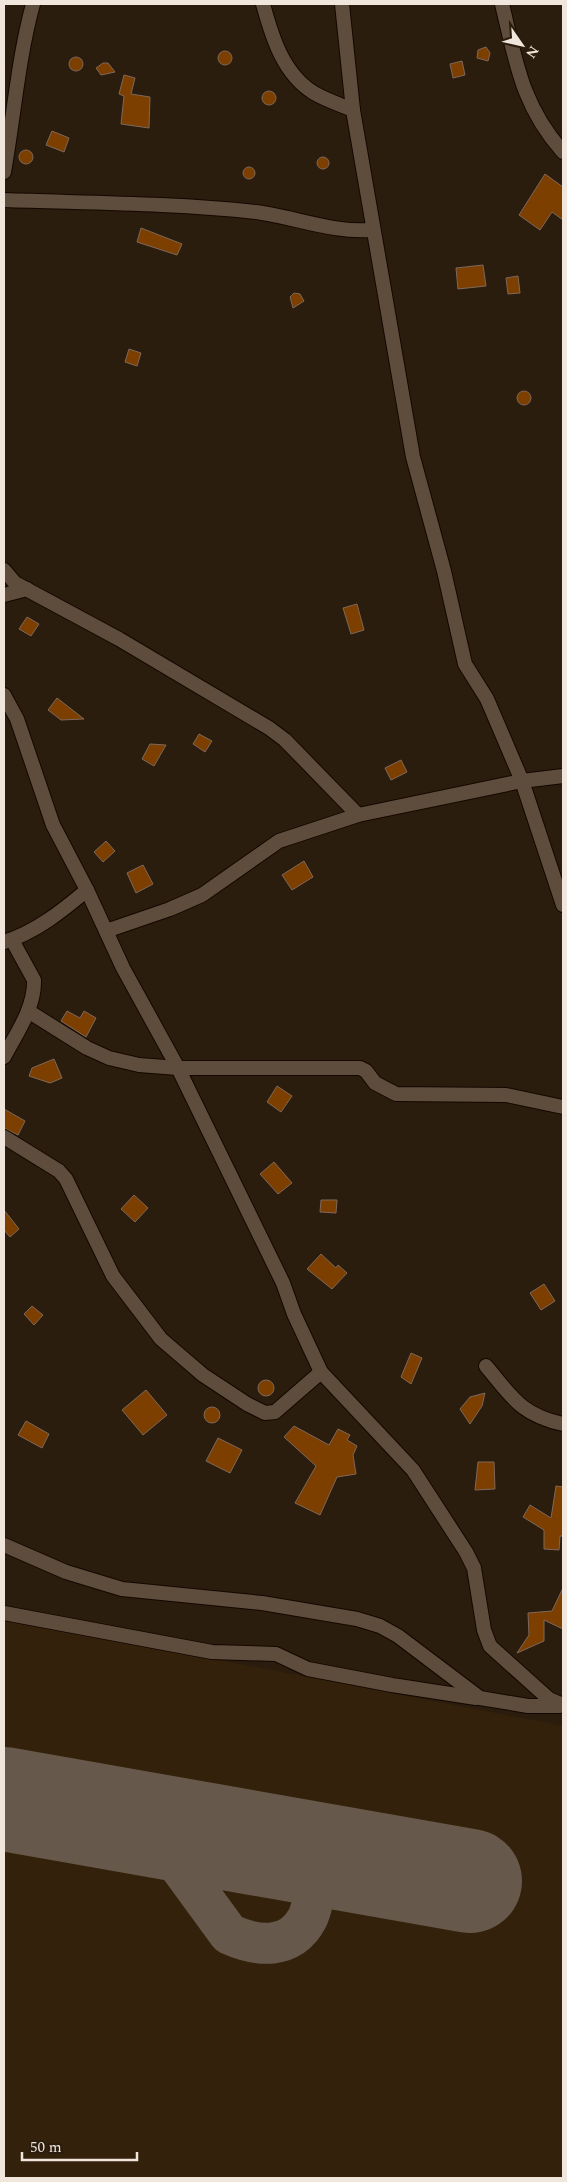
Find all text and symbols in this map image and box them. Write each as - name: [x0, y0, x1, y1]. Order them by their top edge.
- north arrow: [497, 20, 547, 70]
- text: N: [520, 41, 544, 63]
- scale bar: [22, 2130, 138, 2162]
- text: 50 m: [30, 2136, 62, 2159]

